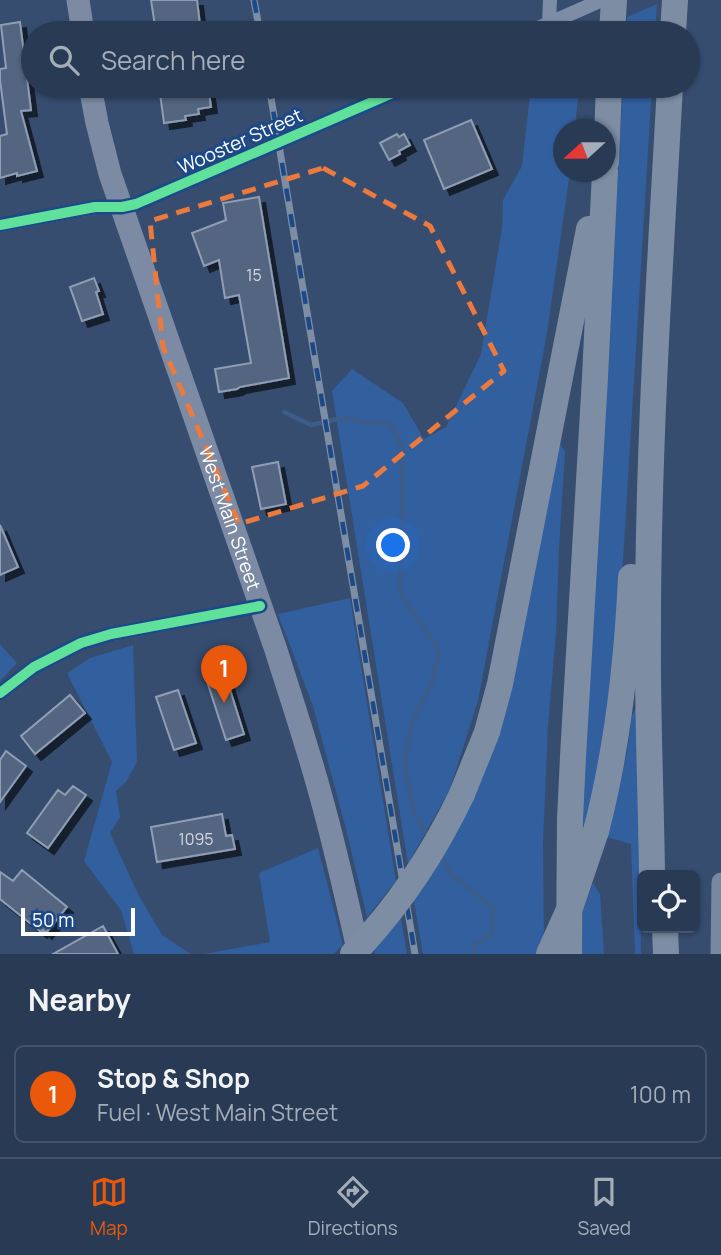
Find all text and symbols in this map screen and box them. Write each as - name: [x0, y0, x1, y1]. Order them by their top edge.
- search box: [21, 21, 700, 98]
- icon: search: [45, 41, 83, 79]
- text: Search here: [101, 42, 246, 78]
- street label: Wooster Street: [174, 102, 306, 180]
- north arrow: [553, 119, 616, 182]
- house number: 15: [246, 264, 262, 286]
- street label: West Main Street: [193, 443, 267, 594]
- your location: [376, 528, 410, 562]
- pin: 1: [201, 645, 247, 703]
- house number: 1095: [178, 828, 214, 850]
- map controls: [637, 870, 700, 933]
- button: locate: [637, 870, 700, 933]
- scale bar: [21, 905, 135, 937]
- text: 50 m: [32, 907, 74, 933]
- text: Nearby: [28, 979, 131, 1020]
- text: Stop & Shop: [97, 1060, 250, 1096]
- text: 1: [48, 1078, 58, 1110]
- text: 100 m: [630, 1078, 691, 1110]
- text: Fuel · West Main Street: [97, 1096, 338, 1128]
- tab: Map: [90, 1173, 128, 1241]
- tab: Directions: [308, 1173, 398, 1241]
- tab: Saved: [578, 1173, 631, 1241]

